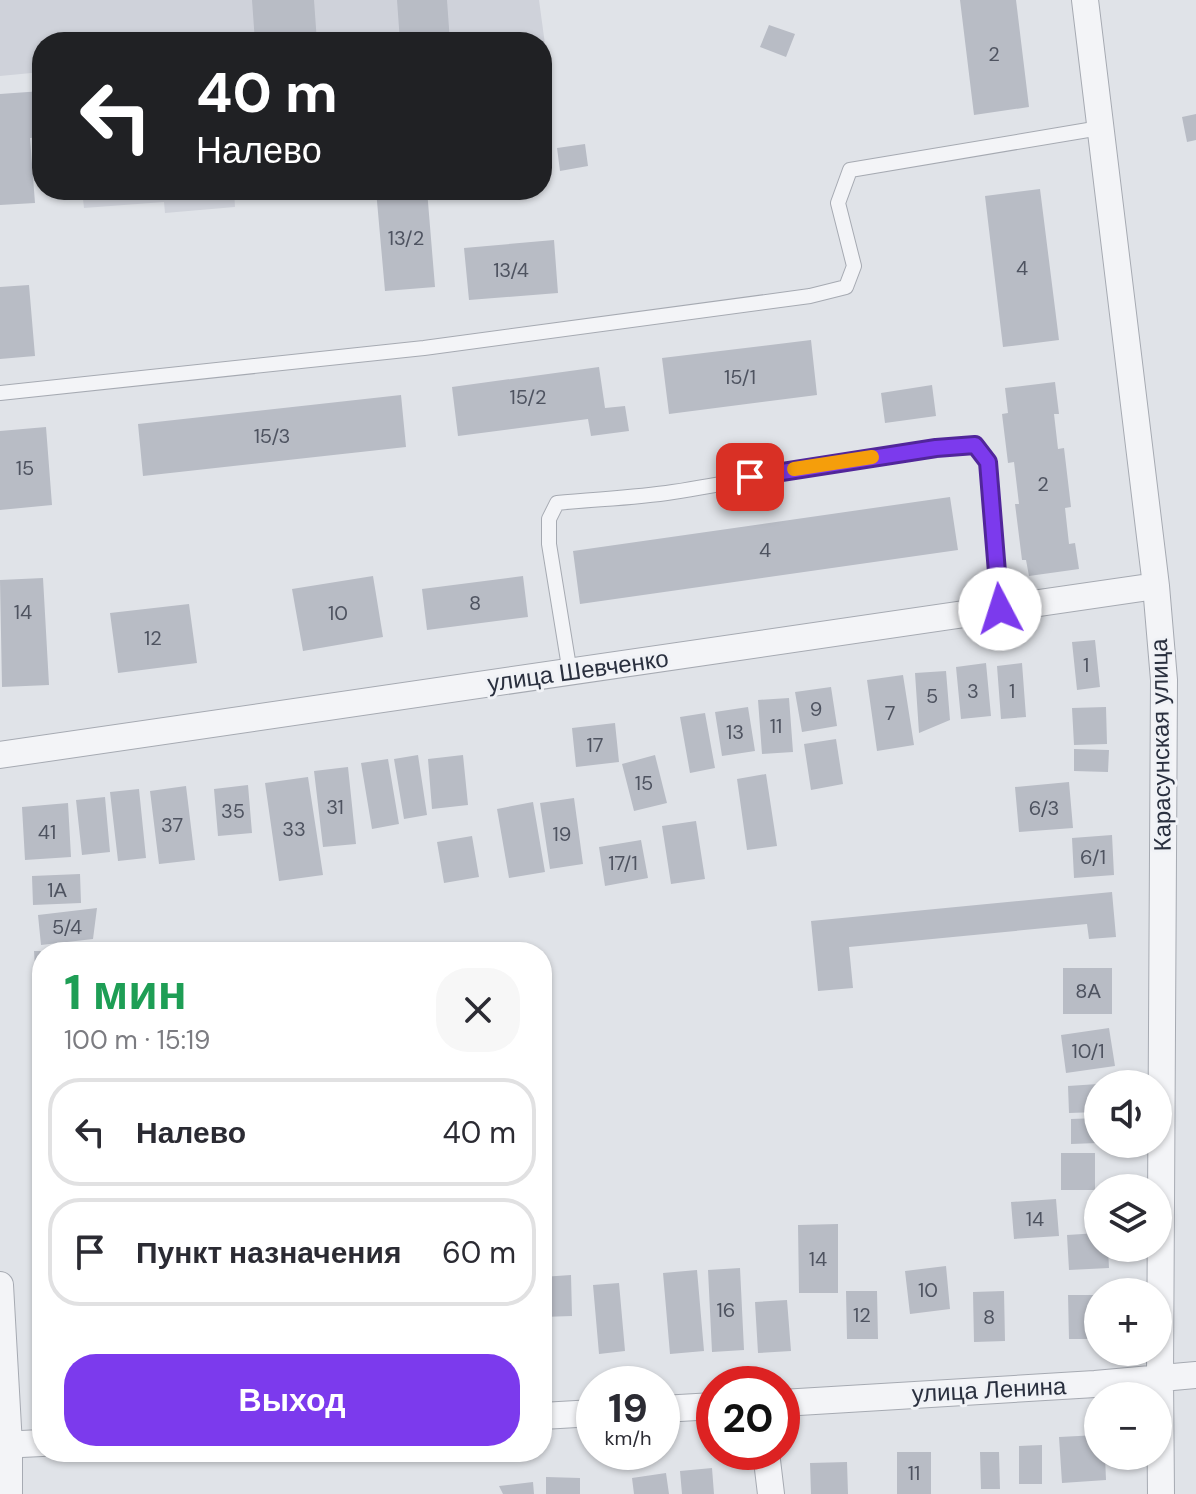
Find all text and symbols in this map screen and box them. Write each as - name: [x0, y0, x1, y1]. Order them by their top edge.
- house number: 2: [988, 41, 1000, 67]
- text: 40 m: [196, 56, 338, 129]
- icon: left: [64, 64, 168, 168]
- text: Налево: [196, 127, 322, 174]
- house number: 13/2: [388, 225, 424, 251]
- house number: 4: [1016, 255, 1028, 281]
- house number: 13/4: [493, 257, 529, 283]
- house number: 15/1: [724, 364, 756, 390]
- house number: 15/2: [509, 384, 547, 410]
- house number: 15/3: [254, 423, 290, 449]
- pin: [716, 443, 784, 511]
- house number: 15: [16, 455, 34, 481]
- icon: arrive: [728, 455, 772, 499]
- house number: 2: [1037, 471, 1049, 497]
- house number: 4: [759, 537, 771, 563]
- position arrow: [958, 567, 1042, 651]
- house number: 8: [469, 590, 481, 616]
- house number: 14: [14, 599, 32, 625]
- house number: 10: [328, 600, 348, 626]
- house number: 12: [144, 625, 162, 651]
- street label: Карасунская улица: [1143, 638, 1178, 852]
- street label: улица Шевченко: [485, 642, 671, 699]
- house number: 1: [1083, 652, 1089, 678]
- house number: 3: [967, 678, 979, 704]
- house number: 1: [1009, 678, 1015, 704]
- house number: 5: [926, 683, 938, 709]
- house number: 9: [810, 696, 822, 722]
- house number: 7: [885, 700, 895, 726]
- house number: 11: [770, 713, 782, 739]
- house number: 13: [726, 719, 744, 745]
- house number: 17: [587, 732, 603, 758]
- house number: 15: [635, 770, 653, 796]
- house number: 31: [326, 794, 344, 820]
- house number: 6/3: [1029, 795, 1059, 821]
- house number: 35: [221, 798, 245, 824]
- house number: 37: [161, 812, 183, 838]
- house number: 33: [282, 816, 306, 842]
- house number: 41: [38, 819, 56, 845]
- house number: 19: [553, 821, 571, 847]
- house number: 6/1: [1080, 844, 1106, 870]
- house number: 17/1: [608, 850, 638, 876]
- house number: 1А: [47, 877, 67, 903]
- house number: 5/4: [52, 914, 82, 940]
- text: 1 мин: [64, 961, 187, 1024]
- button: close: [436, 968, 520, 1052]
- house number: 8А: [1075, 978, 1101, 1004]
- text: 100 m · 15:19: [64, 1023, 210, 1057]
- house number: 10/1: [1071, 1038, 1105, 1064]
- map controls: [1084, 1070, 1172, 1470]
- button: sound: [1084, 1070, 1172, 1158]
- icon: left: [68, 1110, 112, 1154]
- text: Налево: [136, 1113, 246, 1152]
- text: 40 m: [443, 1113, 516, 1152]
- button: layers: [1084, 1174, 1172, 1262]
- house number: 14: [1026, 1206, 1044, 1232]
- icon: arrive: [68, 1230, 112, 1274]
- text: Пункт назначения: [136, 1233, 401, 1272]
- text: 60 m: [442, 1233, 516, 1272]
- house number: 14: [809, 1246, 827, 1272]
- house number: 10: [918, 1277, 938, 1303]
- button: +: [1084, 1278, 1172, 1366]
- house number: 16: [717, 1297, 735, 1323]
- house number: 12: [853, 1302, 871, 1328]
- house number: 8: [983, 1304, 995, 1330]
- button: Выход: [64, 1354, 520, 1446]
- speed limit sign: 20: [696, 1366, 800, 1470]
- street label: улица Ленина: [911, 1370, 1068, 1409]
- text: 19: [608, 1382, 648, 1434]
- button: −: [1084, 1382, 1172, 1470]
- text: km/h: [604, 1425, 652, 1451]
- house number: 11: [908, 1460, 920, 1486]

